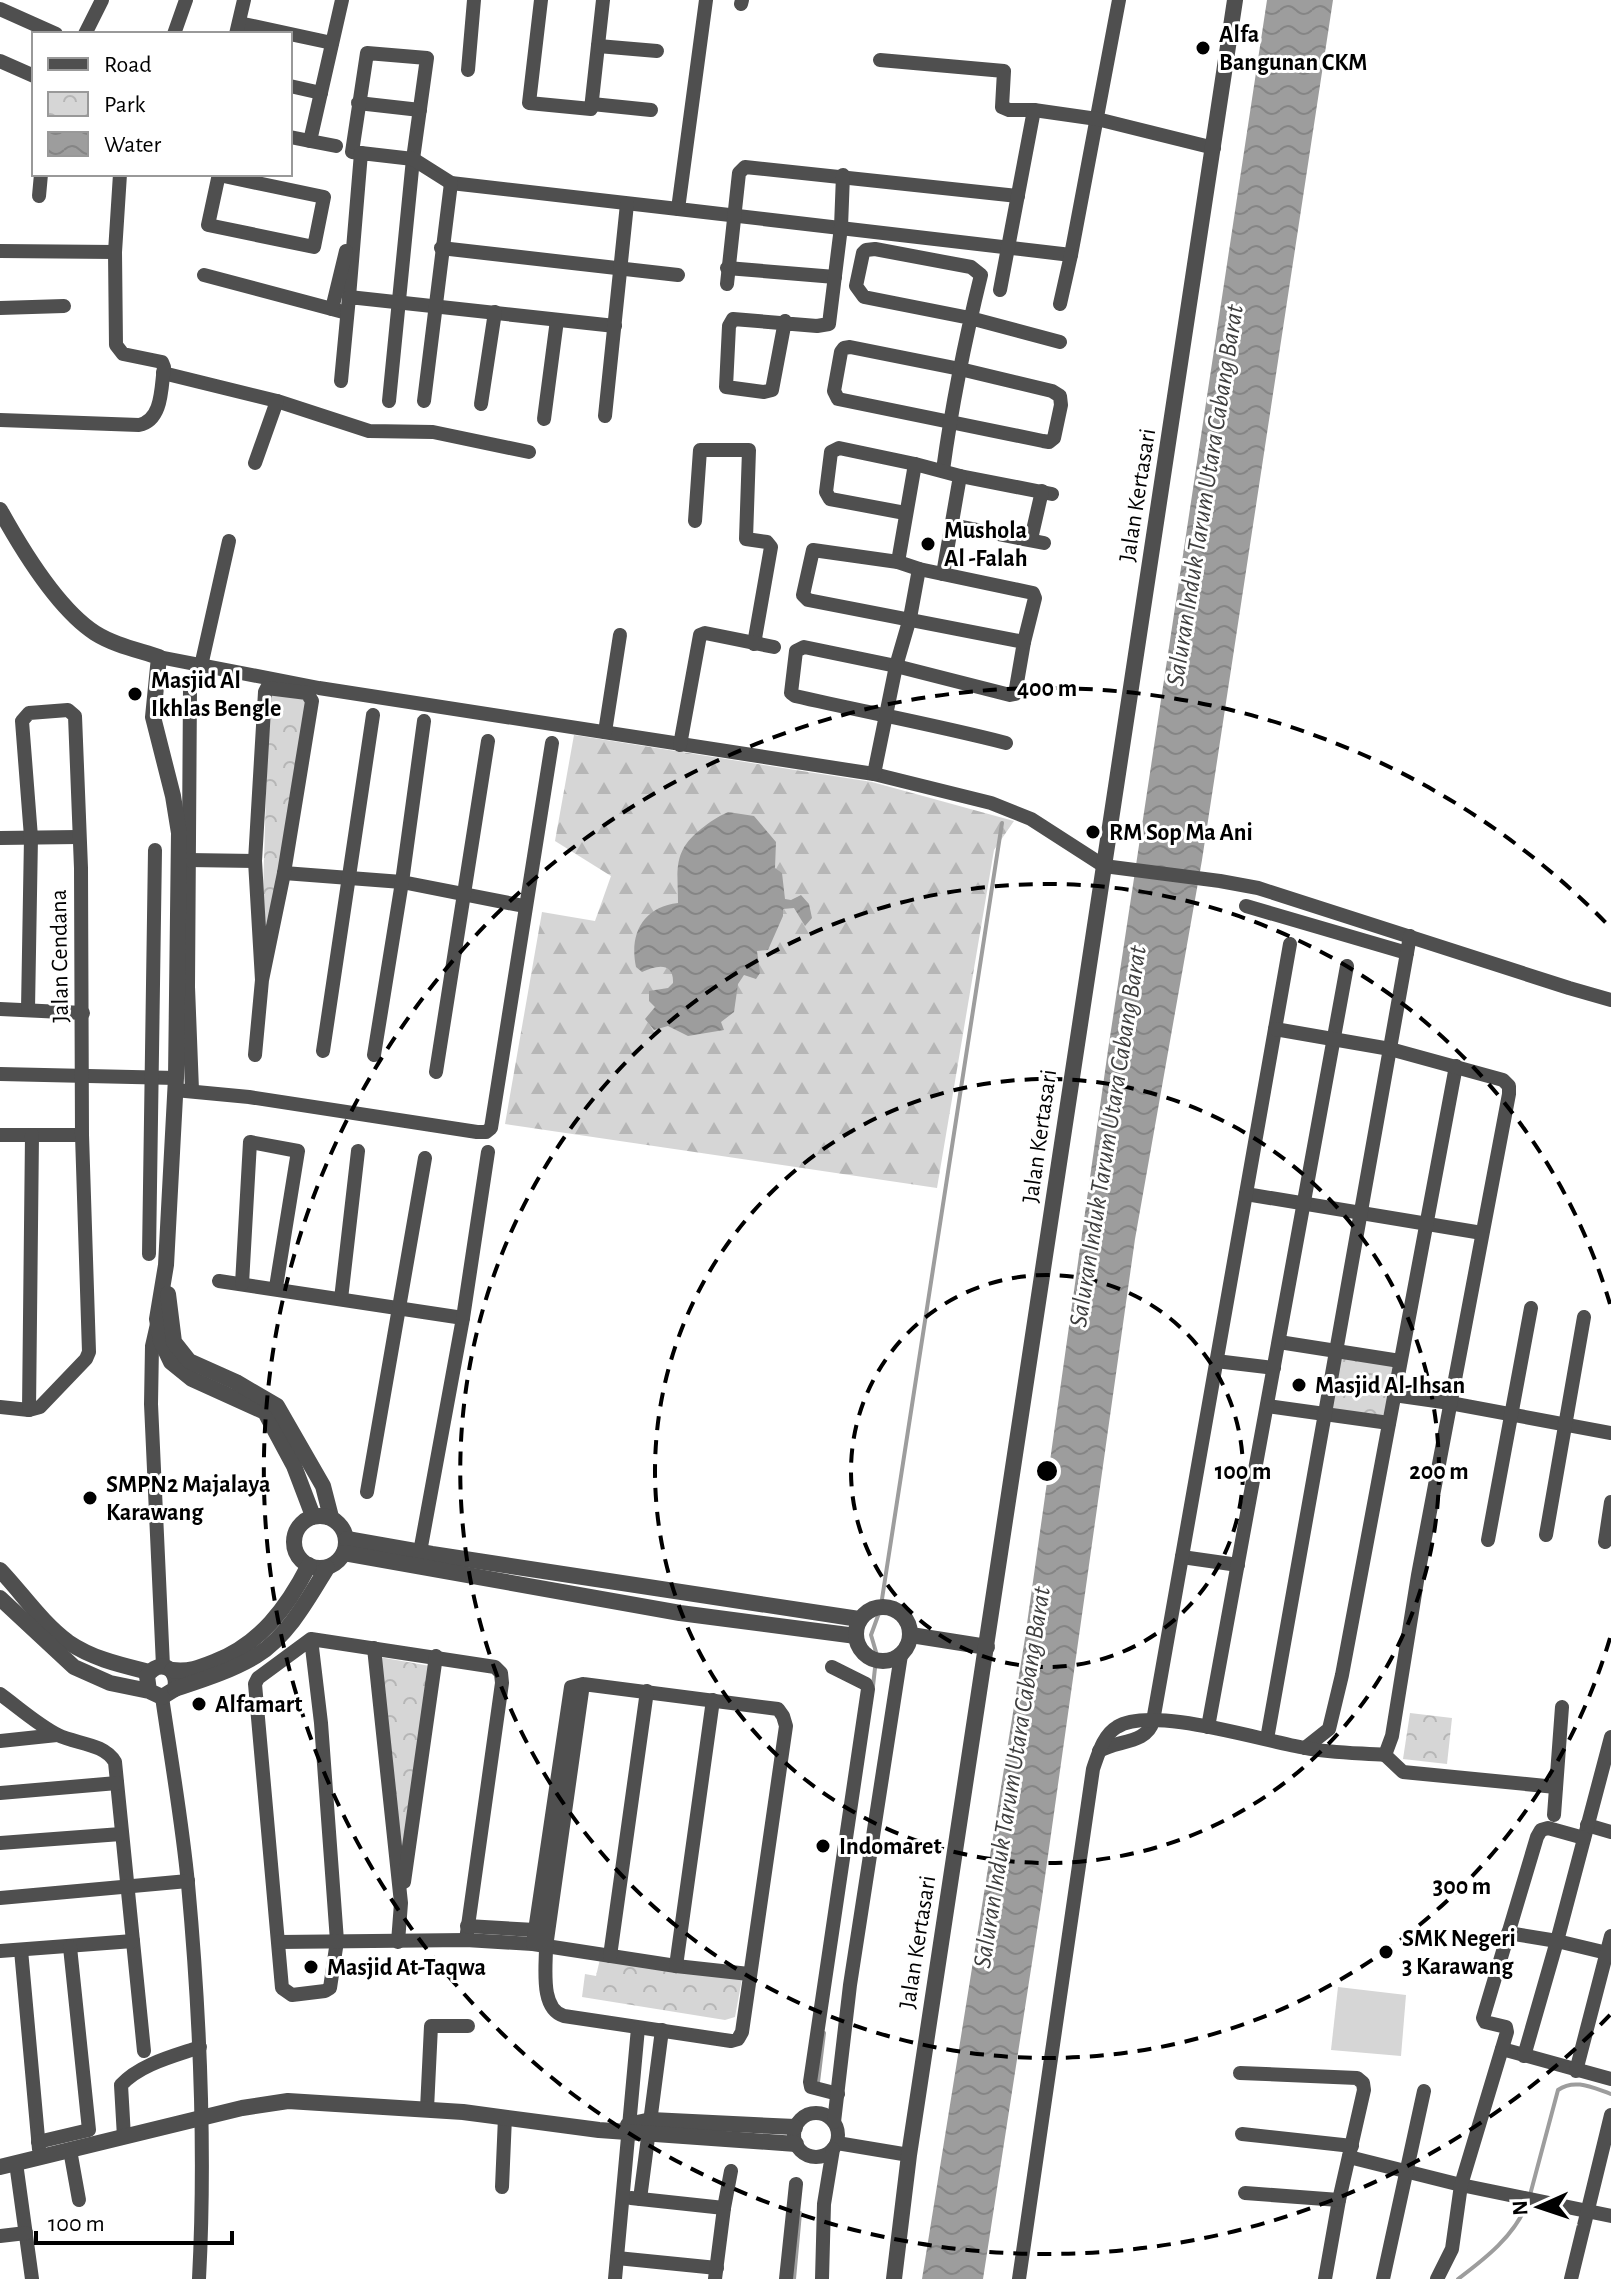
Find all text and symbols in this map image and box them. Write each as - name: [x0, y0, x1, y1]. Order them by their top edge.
- place label: Alfa Bangunan CKM: [1219, 23, 1367, 75]
- legend: [32, 32, 292, 176]
- marker: Alfa Bangunan CKM: [1194, 39, 1212, 57]
- text: Road: [104, 53, 152, 77]
- text: Park: [104, 93, 145, 117]
- text: Water: [104, 133, 162, 157]
- water label: Saluran Induk Tarum Utara Cabang Barat: [1162, 302, 1248, 688]
- street label: Jalan Kertasari: [1116, 427, 1160, 564]
- place label: Mushola Al -Falah: [944, 519, 1028, 571]
- marker: Mushola Al -Falah: [919, 535, 937, 553]
- place label: Masjid Al Ikhlas Bengle: [151, 669, 281, 721]
- text: 400 m: [1017, 677, 1077, 701]
- marker: Masjid Al Ikhlas Bengle: [126, 685, 144, 703]
- place label: RM Sop Ma Ani: [1109, 821, 1253, 845]
- marker: RM Sop Ma Ani: [1084, 823, 1102, 841]
- street label: Jalan Cendana: [47, 889, 73, 1023]
- water label: Saluran Induk Tarum Utara Cabang Barat: [1065, 943, 1151, 1329]
- street label: Jalan Kertasari: [1019, 1068, 1061, 1204]
- place label: Masjid Al-Ihsan: [1315, 1374, 1465, 1398]
- marker: Masjid Al-Ihsan: [1290, 1376, 1308, 1394]
- centre of rings: [1033, 1457, 1061, 1485]
- text: 100 m: [1215, 1460, 1271, 1484]
- text: 200 m: [1409, 1460, 1469, 1484]
- place label: SMPN2 Majalaya Karawang: [106, 1473, 270, 1525]
- marker: SMPN2 Majalaya Karawang: [81, 1489, 99, 1507]
- water label: Saluran Induk Tarum Utara Cabang Barat: [969, 1584, 1055, 1970]
- place label: Alfamart: [215, 1693, 302, 1717]
- marker: Alfamart: [190, 1695, 208, 1713]
- place label: Indomaret: [839, 1835, 942, 1859]
- marker: Indomaret: [814, 1837, 832, 1855]
- street label: Jalan Kertasari: [896, 1874, 940, 2011]
- text: 300 m: [1433, 1875, 1491, 1899]
- place label: SMK Negeri 3 Karawang: [1402, 1927, 1516, 1979]
- marker: SMK Negeri 3 Karawang: [1377, 1943, 1395, 1961]
- place label: Masjid At-Taqwa: [327, 1956, 486, 1980]
- marker: Masjid At-Taqwa: [302, 1958, 320, 1976]
- north arrow: [1499, 2167, 1579, 2247]
- scale bar: [36, 2195, 232, 2245]
- text: N: [1509, 2200, 1531, 2216]
- text: 100 m: [48, 2212, 105, 2236]

